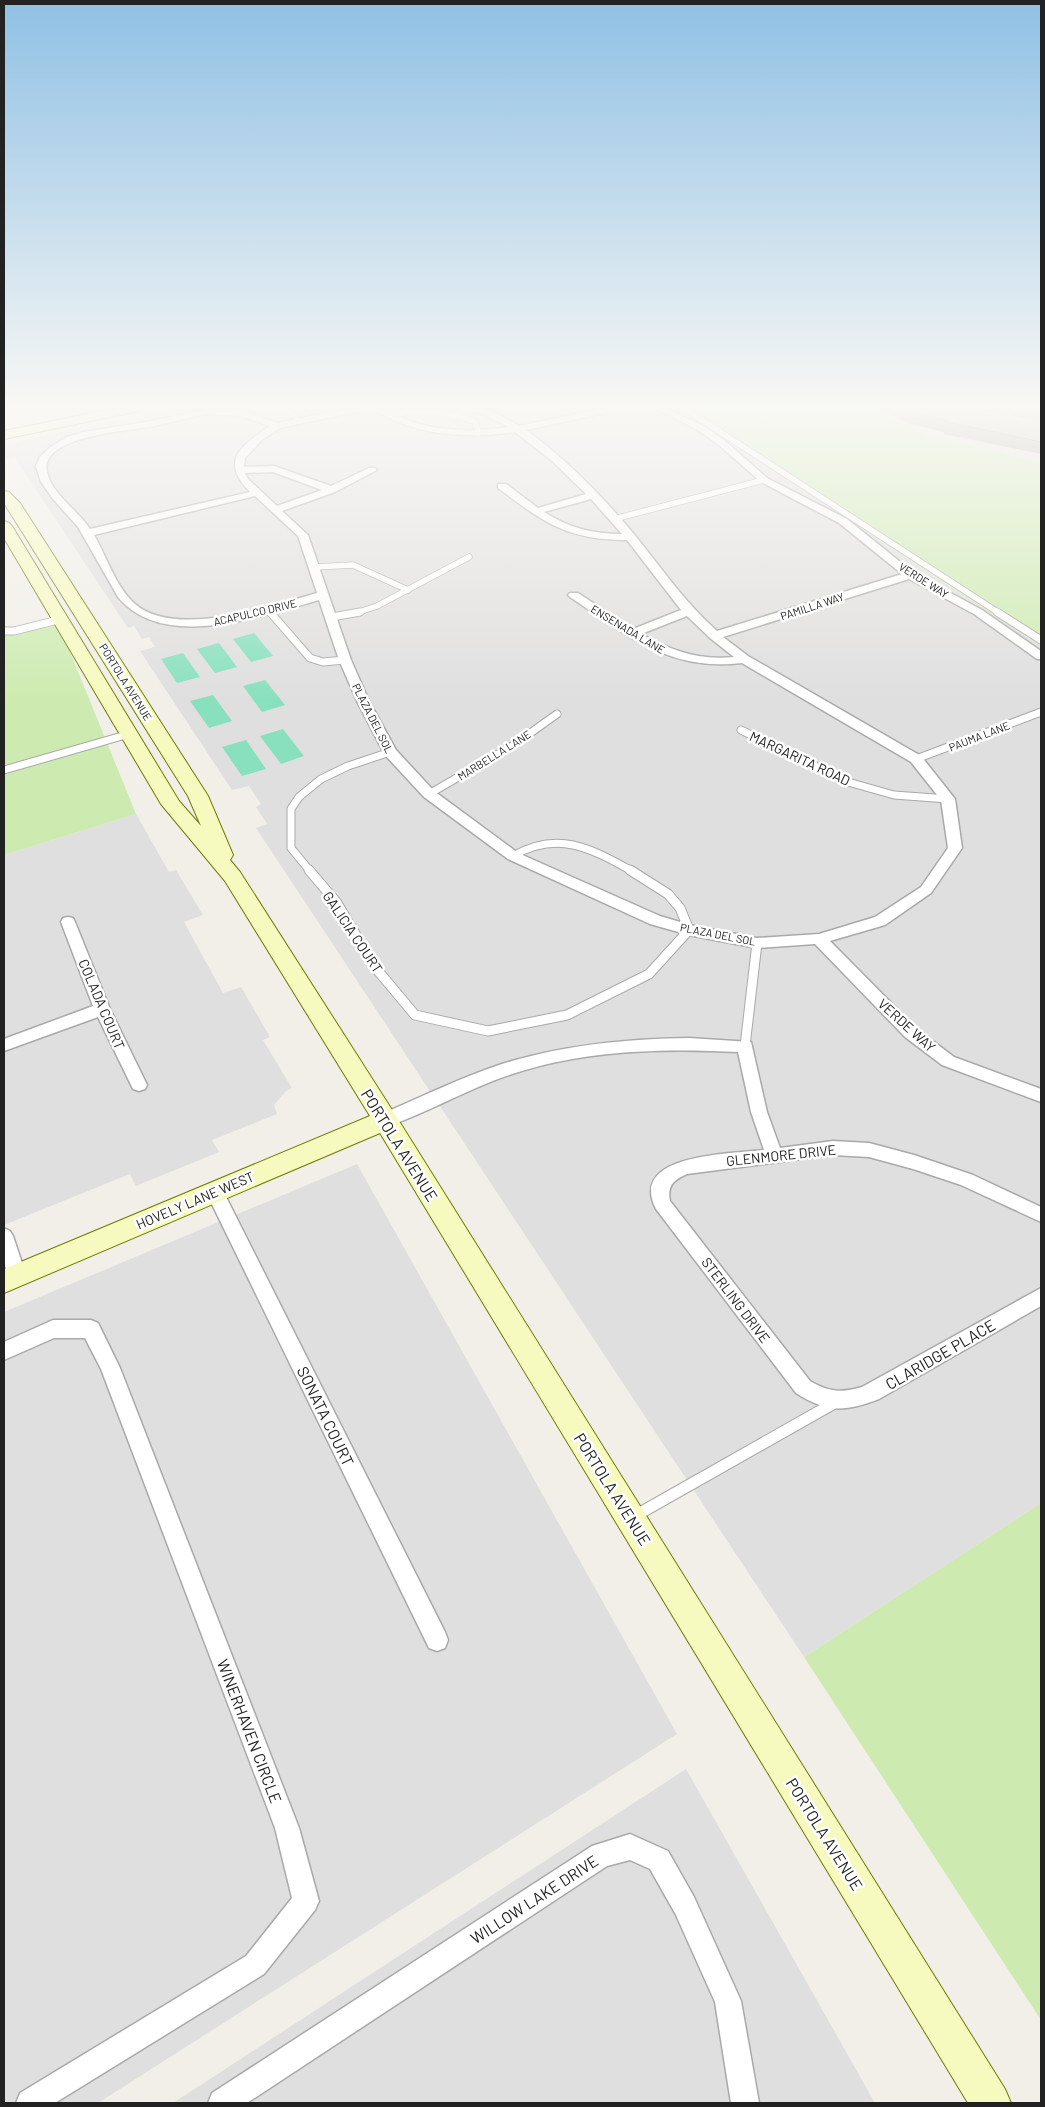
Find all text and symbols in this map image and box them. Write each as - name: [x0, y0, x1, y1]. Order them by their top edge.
- street label: VERDE WAY: [897, 560, 951, 600]
- street label: PAMILLA WAY: [778, 590, 846, 622]
- street label: ACAPULCO DRIVE: [212, 596, 298, 628]
- street label: ENSENADA LANE: [589, 602, 668, 656]
- street label: PORTOLA AVENUE: [97, 641, 155, 723]
- street label: PLAZA DEL SOL: [350, 681, 396, 755]
- street label: PAUMA LANE: [947, 718, 1012, 754]
- street label: MARBELLA LANE: [455, 727, 533, 783]
- street label: MARGARITA ROAD: [747, 727, 853, 789]
- street label: GALICIA COURT: [319, 888, 387, 976]
- street label: PLAZA DEL SOL: [679, 920, 757, 948]
- street label: COLADA COURT: [75, 956, 129, 1052]
- street label: VERDE WAY: [875, 995, 939, 1055]
- street label: PORTOLA AVENUE: [358, 1085, 442, 1205]
- street label: GLENMORE DRIVE: [725, 1141, 837, 1169]
- street label: HOVELY LANE WEST: [133, 1167, 257, 1233]
- street label: STERLING DRIVE: [698, 1254, 774, 1346]
- street label: CLARIDGE PLACE: [882, 1315, 998, 1393]
- street label: SONATA COURT: [294, 1363, 358, 1469]
- street label: PORTOLA AVENUE: [571, 1429, 655, 1549]
- street label: WINERHAVEN CIRCLE: [214, 1656, 286, 1806]
- street label: PORTOLA AVENUE: [783, 1774, 867, 1894]
- street label: WILLOW LAKE DRIVE: [467, 1851, 601, 1947]

